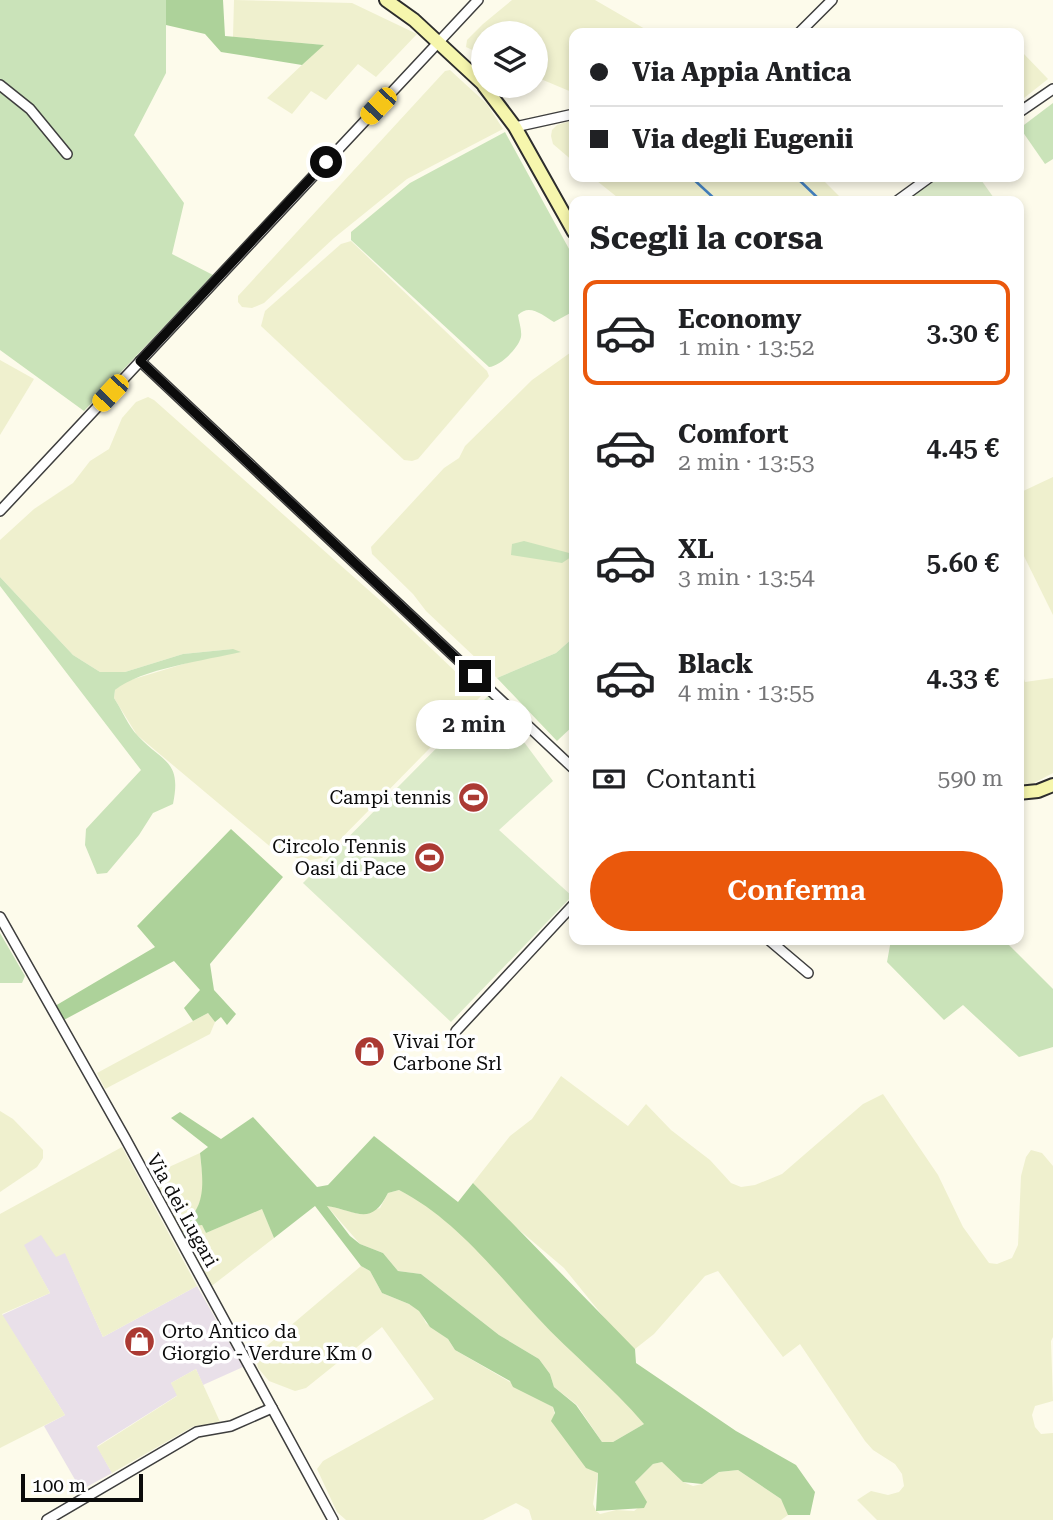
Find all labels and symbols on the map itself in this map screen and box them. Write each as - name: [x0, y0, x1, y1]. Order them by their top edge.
- car: [356, 83, 401, 129]
- route start: [310, 146, 342, 178]
- car: [88, 370, 133, 416]
- route end: [459, 660, 491, 692]
- callout: 2 min: [417, 700, 533, 750]
- sports icon: Campi tennis: [457, 780, 491, 814]
- place label: Campi tennis: [329, 786, 451, 809]
- place label: Circolo Tennis Oasi di Pace: [272, 835, 406, 880]
- sports icon: Circolo Tennis Oasi di Pace: [412, 840, 446, 874]
- place label: Vivai Tor Carbone Srl: [393, 1030, 502, 1075]
- shop icon: Vivai Tor Carbone Srl: [353, 1035, 387, 1069]
- street label: Via dei Lugari: [142, 1149, 223, 1271]
- place label: Orto Antico da Giorgio - Verdure Km 0: [162, 1320, 372, 1365]
- shop icon: Orto Antico da Giorgio - Verdure Km 0: [122, 1325, 156, 1359]
- scale bar: [21, 1471, 144, 1503]

